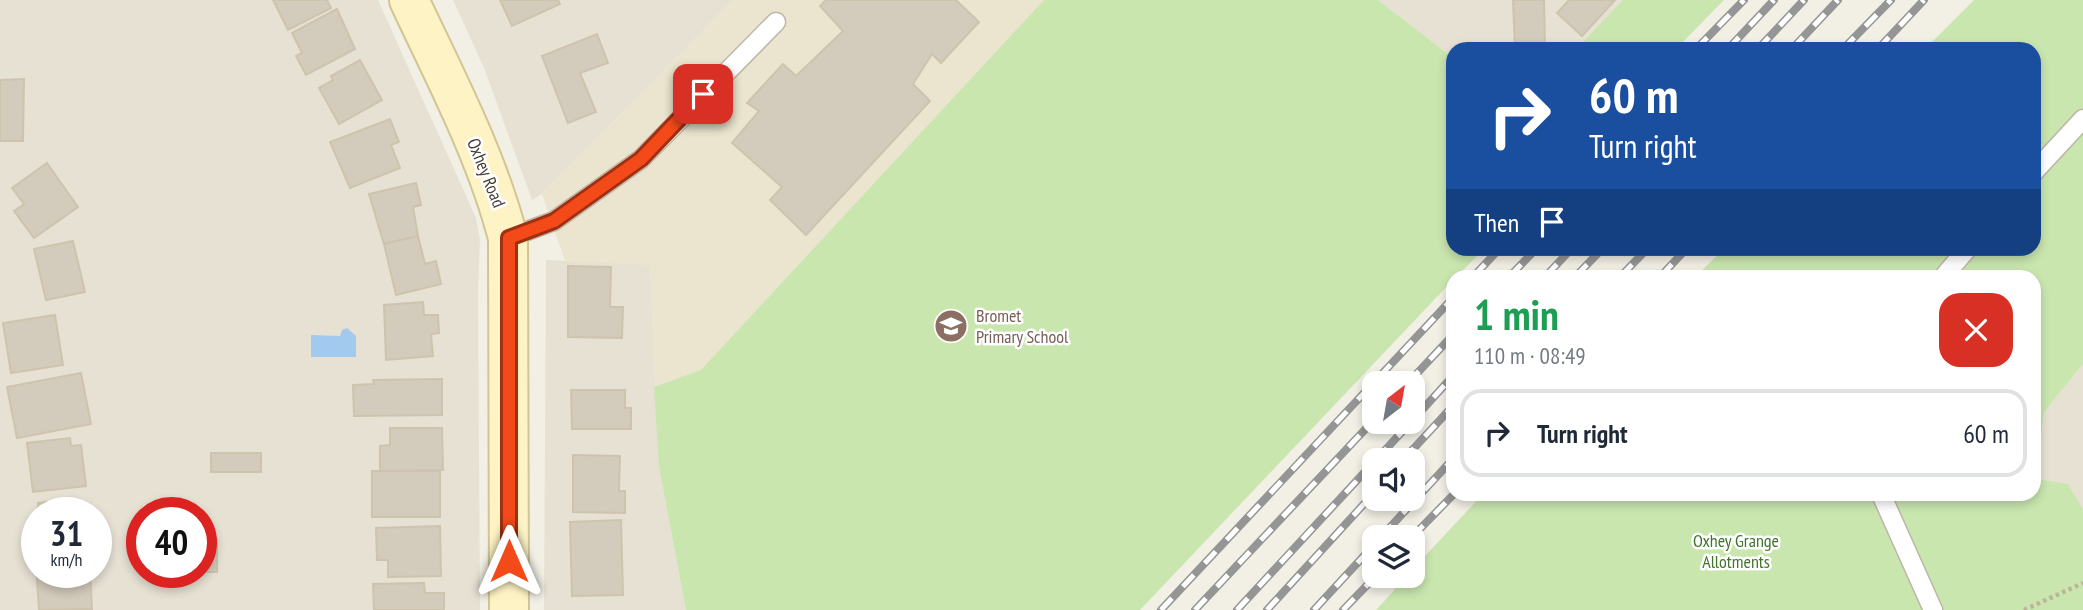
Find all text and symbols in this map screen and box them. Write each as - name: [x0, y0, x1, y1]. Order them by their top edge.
- text: 60 m: [1589, 63, 1678, 127]
- pin: [673, 64, 733, 124]
- icon: right: [1474, 70, 1565, 161]
- icon: arrive: [684, 75, 722, 113]
- text: Turn right: [1589, 125, 1697, 167]
- street label: Oxhey Road: [462, 135, 511, 211]
- icon: arrive: [1533, 203, 1571, 241]
- text: Then: [1474, 206, 1519, 239]
- text: 1 min: [1474, 287, 1559, 342]
- button: close: [1939, 293, 2013, 367]
- place label: Bromet Primary School: [976, 304, 1069, 348]
- school or university icon: Bromet Primary School: [932, 307, 970, 345]
- text: 110 m · 08:49: [1474, 341, 1586, 370]
- north arrow: [1362, 371, 1424, 434]
- map controls: [1362, 371, 1425, 588]
- icon: right: [1478, 414, 1516, 452]
- text: Turn right: [1537, 417, 1628, 450]
- text: 60 m: [1963, 417, 2009, 450]
- button: sound: [1362, 448, 1425, 511]
- speed limit sign: 40: [126, 497, 217, 588]
- text: 31: [50, 510, 83, 556]
- position arrow: [472, 524, 546, 598]
- button: layers: [1362, 525, 1425, 588]
- park label: Oxhey Grange Allotments: [1693, 529, 1779, 573]
- text: km/h: [51, 548, 82, 571]

